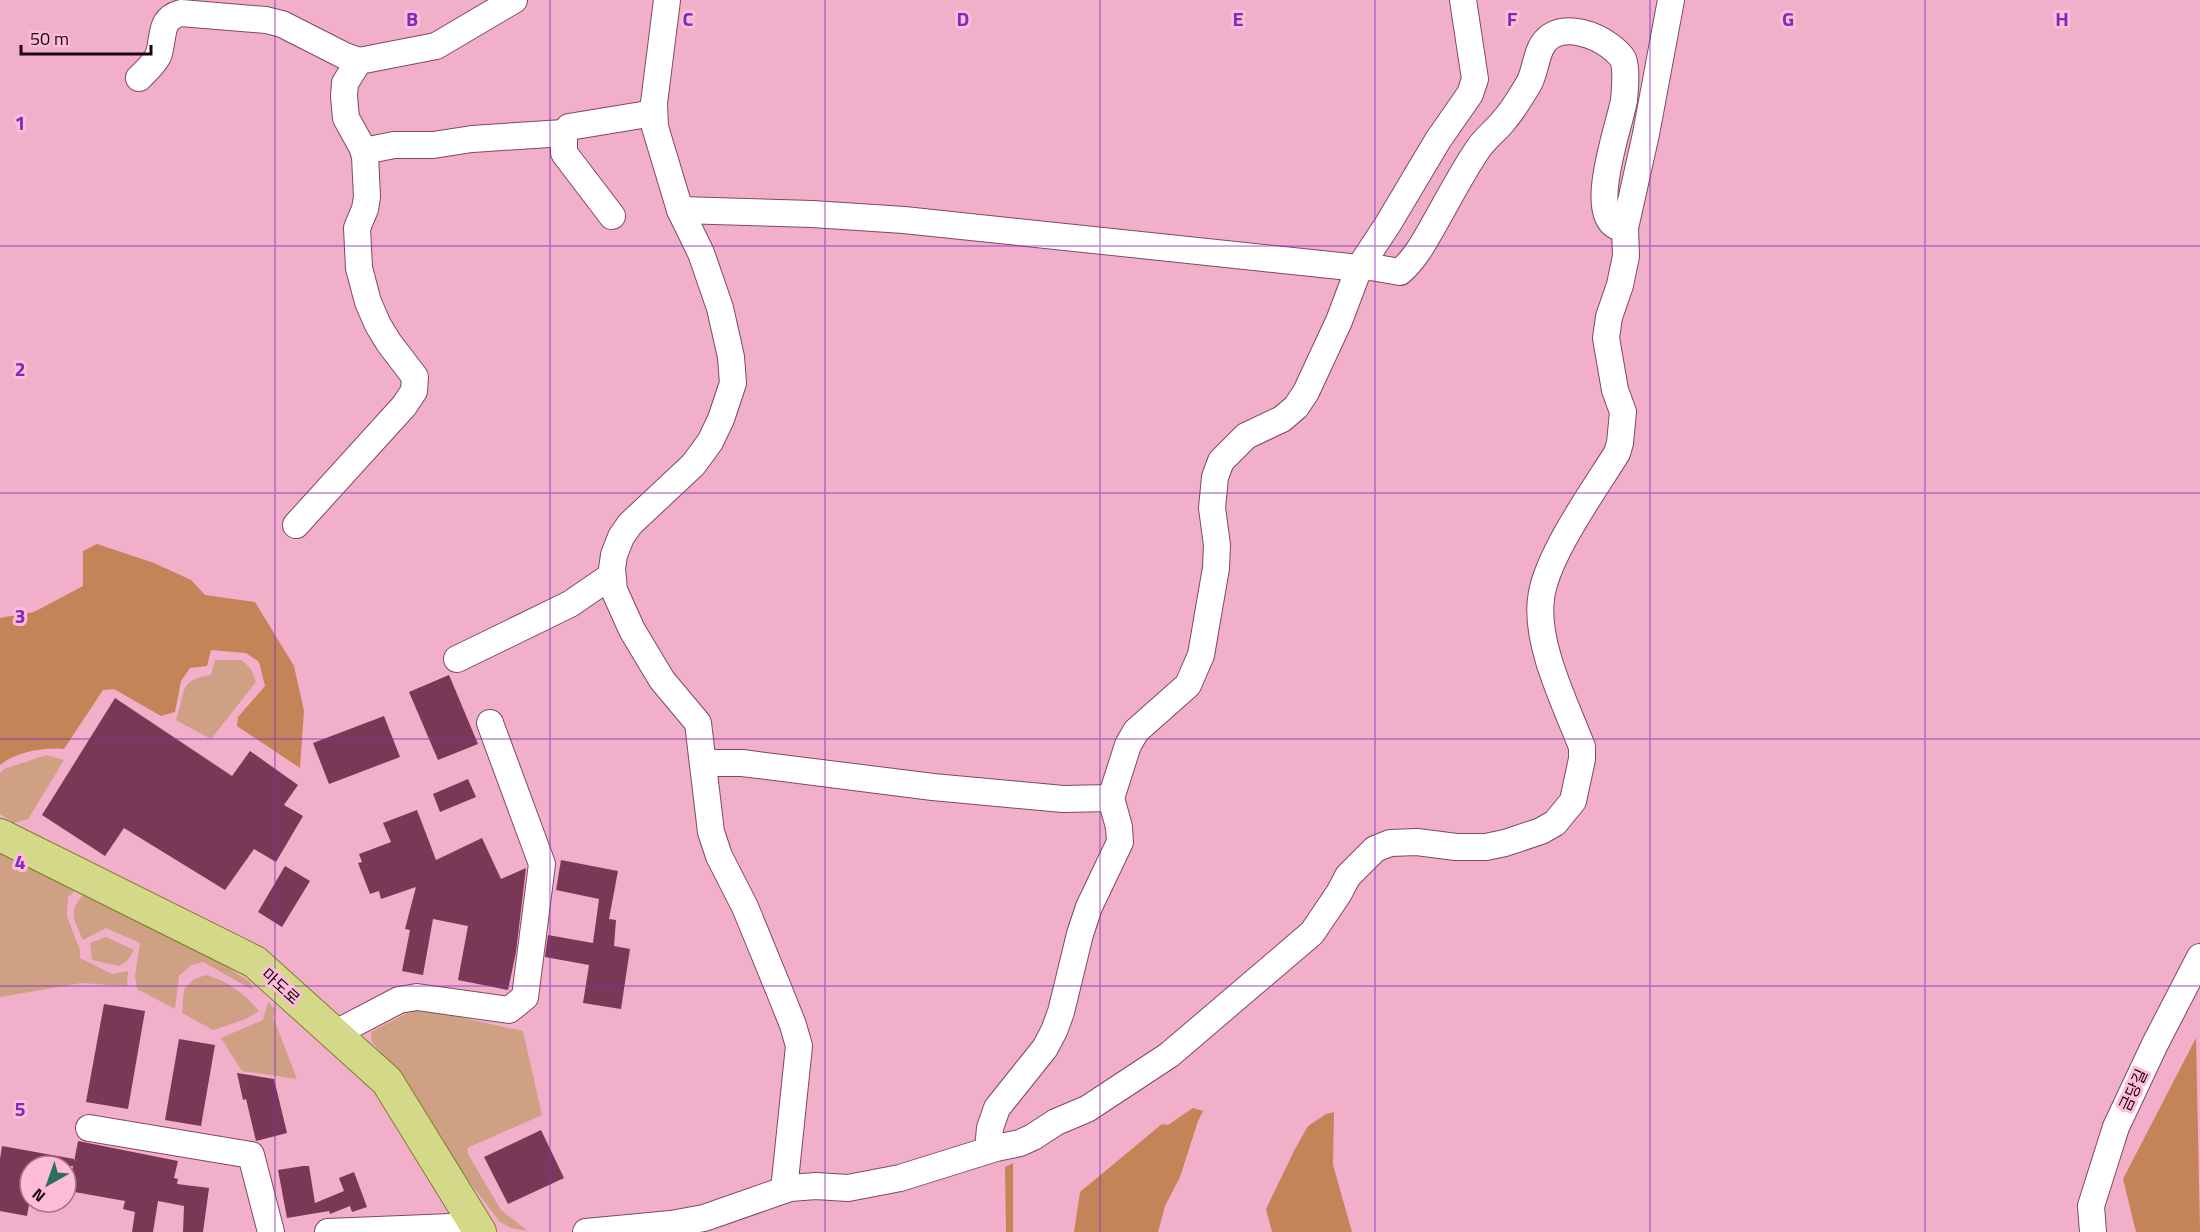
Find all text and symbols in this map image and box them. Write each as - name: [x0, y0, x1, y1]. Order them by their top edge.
- text: B: [406, 3, 418, 34]
- text: C: [683, 3, 694, 34]
- text: D: [957, 3, 969, 34]
- text: E: [1232, 3, 1244, 34]
- text: F: [1507, 3, 1518, 34]
- text: G: [1782, 3, 1794, 34]
- text: H: [2055, 3, 2069, 34]
- scale bar: [21, 18, 152, 56]
- text: 50 m: [30, 25, 69, 52]
- text: 1: [14, 107, 26, 138]
- text: 2: [14, 353, 26, 384]
- text: 3: [14, 600, 26, 631]
- text: 4: [14, 846, 26, 877]
- street label: 마도로: [257, 962, 306, 1010]
- street label: 금당길: [2113, 1065, 2153, 1115]
- text: 5: [14, 1093, 26, 1124]
- north arrow: [18, 1154, 78, 1214]
- text: N: [26, 1183, 50, 1208]

